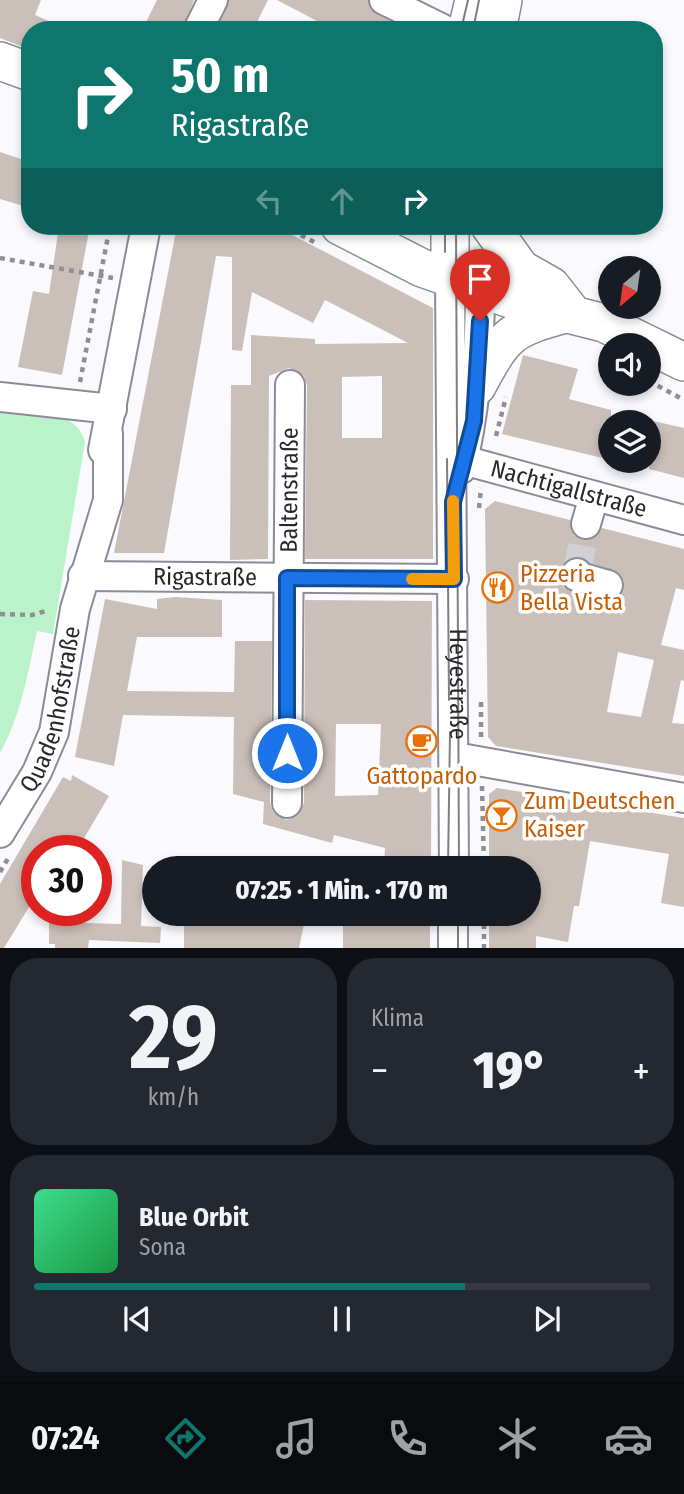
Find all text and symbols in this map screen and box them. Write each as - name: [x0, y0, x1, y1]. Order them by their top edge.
- text: 50 m: [171, 46, 269, 105]
- icon: right: [56, 49, 147, 140]
- text: Rigastraße: [171, 106, 309, 144]
- icon: left: [250, 182, 288, 220]
- icon: ahead: [323, 182, 361, 220]
- icon: right: [396, 182, 434, 220]
- pin: [450, 249, 510, 321]
- north arrow: [598, 256, 662, 318]
- map controls: [598, 256, 661, 473]
- icon: arrive: [461, 260, 499, 298]
- button: sound: [598, 333, 661, 396]
- button: layers: [598, 410, 661, 473]
- street label: Baltenstraße: [275, 427, 304, 553]
- street label: Nachtigallstraße: [488, 454, 650, 523]
- place label: Pizzeria Bella Vista: [520, 560, 623, 616]
- street label: Rigastraße: [153, 563, 257, 591]
- restaurant icon: Pizzeria Bella Vista: [480, 571, 514, 605]
- street label: Quadenhofstraße: [14, 624, 86, 797]
- street label: Heyestraße: [444, 628, 472, 740]
- position arrow: [250, 716, 324, 790]
- cafe icon: Gattopardo: [405, 725, 439, 759]
- place label: Gattopardo: [367, 762, 477, 790]
- place label: Zum Deutschen Kaiser: [524, 787, 675, 843]
- bar icon: Zum Deutschen Kaiser: [484, 798, 518, 832]
- speed limit sign: 30: [21, 835, 112, 926]
- text: 07:25 · 1 Min. · 170 m: [235, 875, 448, 906]
- text: 29: [129, 983, 218, 1092]
- text: Klima: [371, 1004, 424, 1032]
- text: 19°: [473, 1039, 548, 1102]
- text: −: [371, 1048, 388, 1094]
- text: +: [633, 1048, 650, 1094]
- text: km/h: [148, 1083, 199, 1111]
- text: Blue Orbit: [139, 1202, 249, 1233]
- text: Sona: [139, 1233, 186, 1261]
- icon: previous: [118, 1300, 156, 1338]
- icon: pause: [323, 1300, 361, 1338]
- icon: next: [528, 1300, 566, 1338]
- icon: directions: [161, 1414, 210, 1463]
- icon: music: [272, 1414, 321, 1463]
- icon: phone: [383, 1414, 432, 1463]
- icon: climate: [493, 1414, 542, 1463]
- icon: car: [604, 1414, 653, 1463]
- text: 07:24: [31, 1419, 99, 1457]

